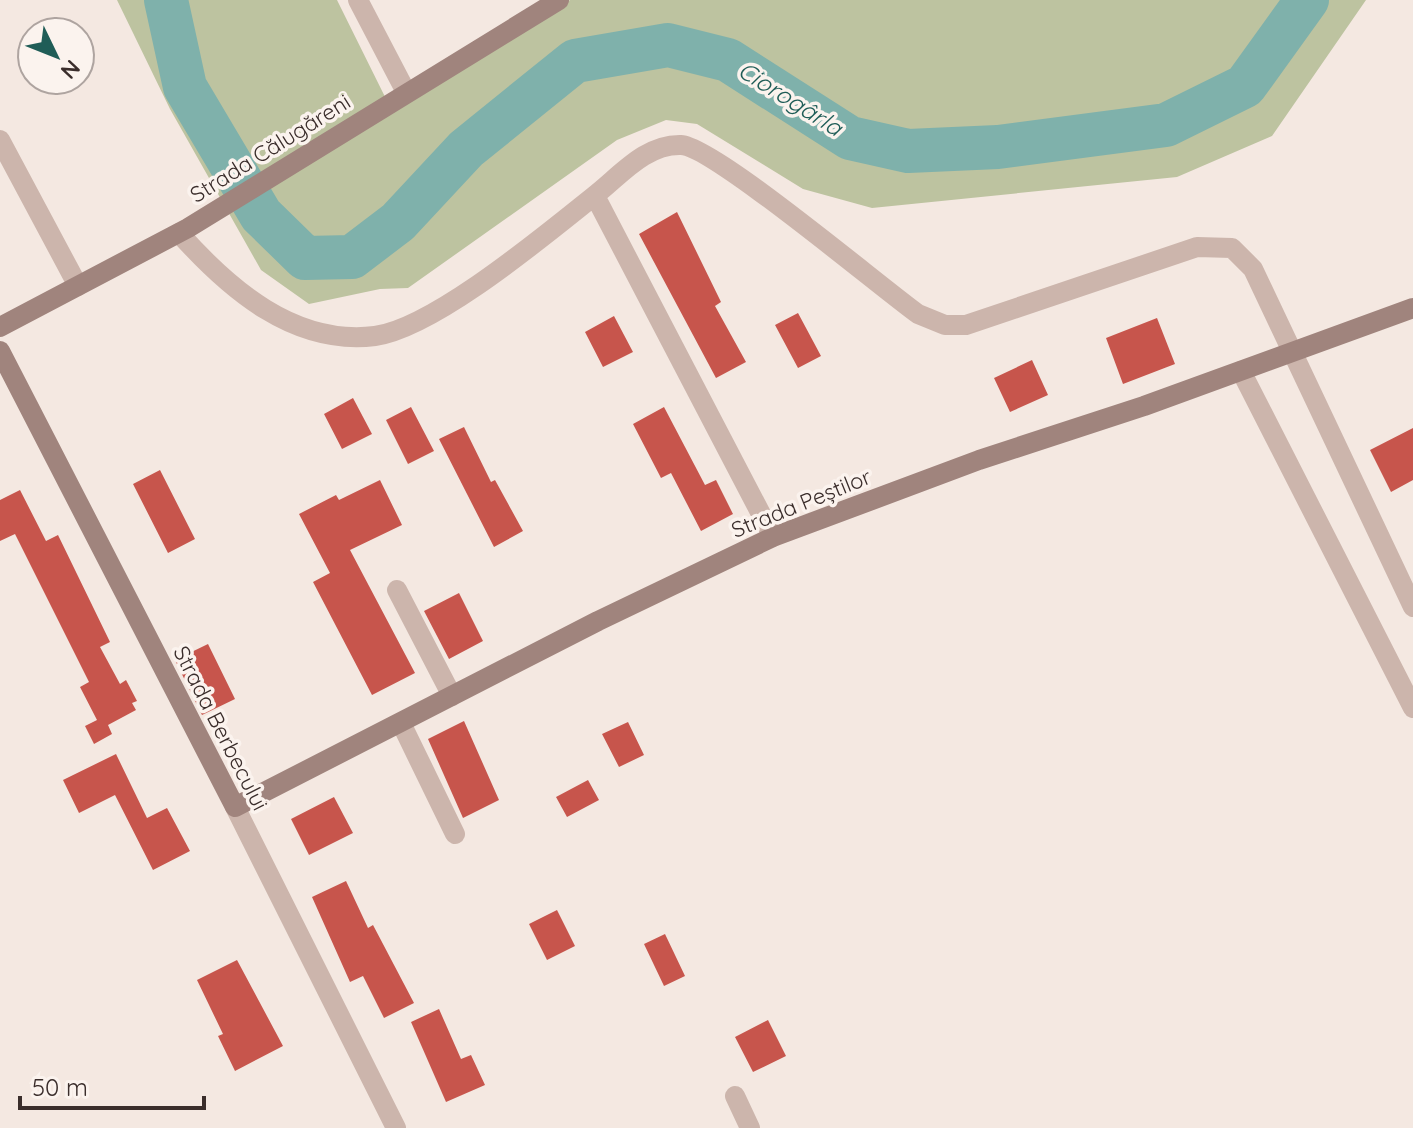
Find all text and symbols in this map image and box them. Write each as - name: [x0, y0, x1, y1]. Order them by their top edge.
- north arrow: [16, 16, 96, 96]
- text: N: [55, 54, 86, 85]
- water label: Ciorogârla: [733, 54, 849, 143]
- street label: Strada Călugăreni: [185, 87, 355, 209]
- street label: Strada Peștilor: [727, 462, 876, 544]
- street label: Strada Berbecului: [167, 641, 275, 815]
- scale bar: [20, 1060, 204, 1110]
- text: 50 m: [32, 1072, 88, 1102]

